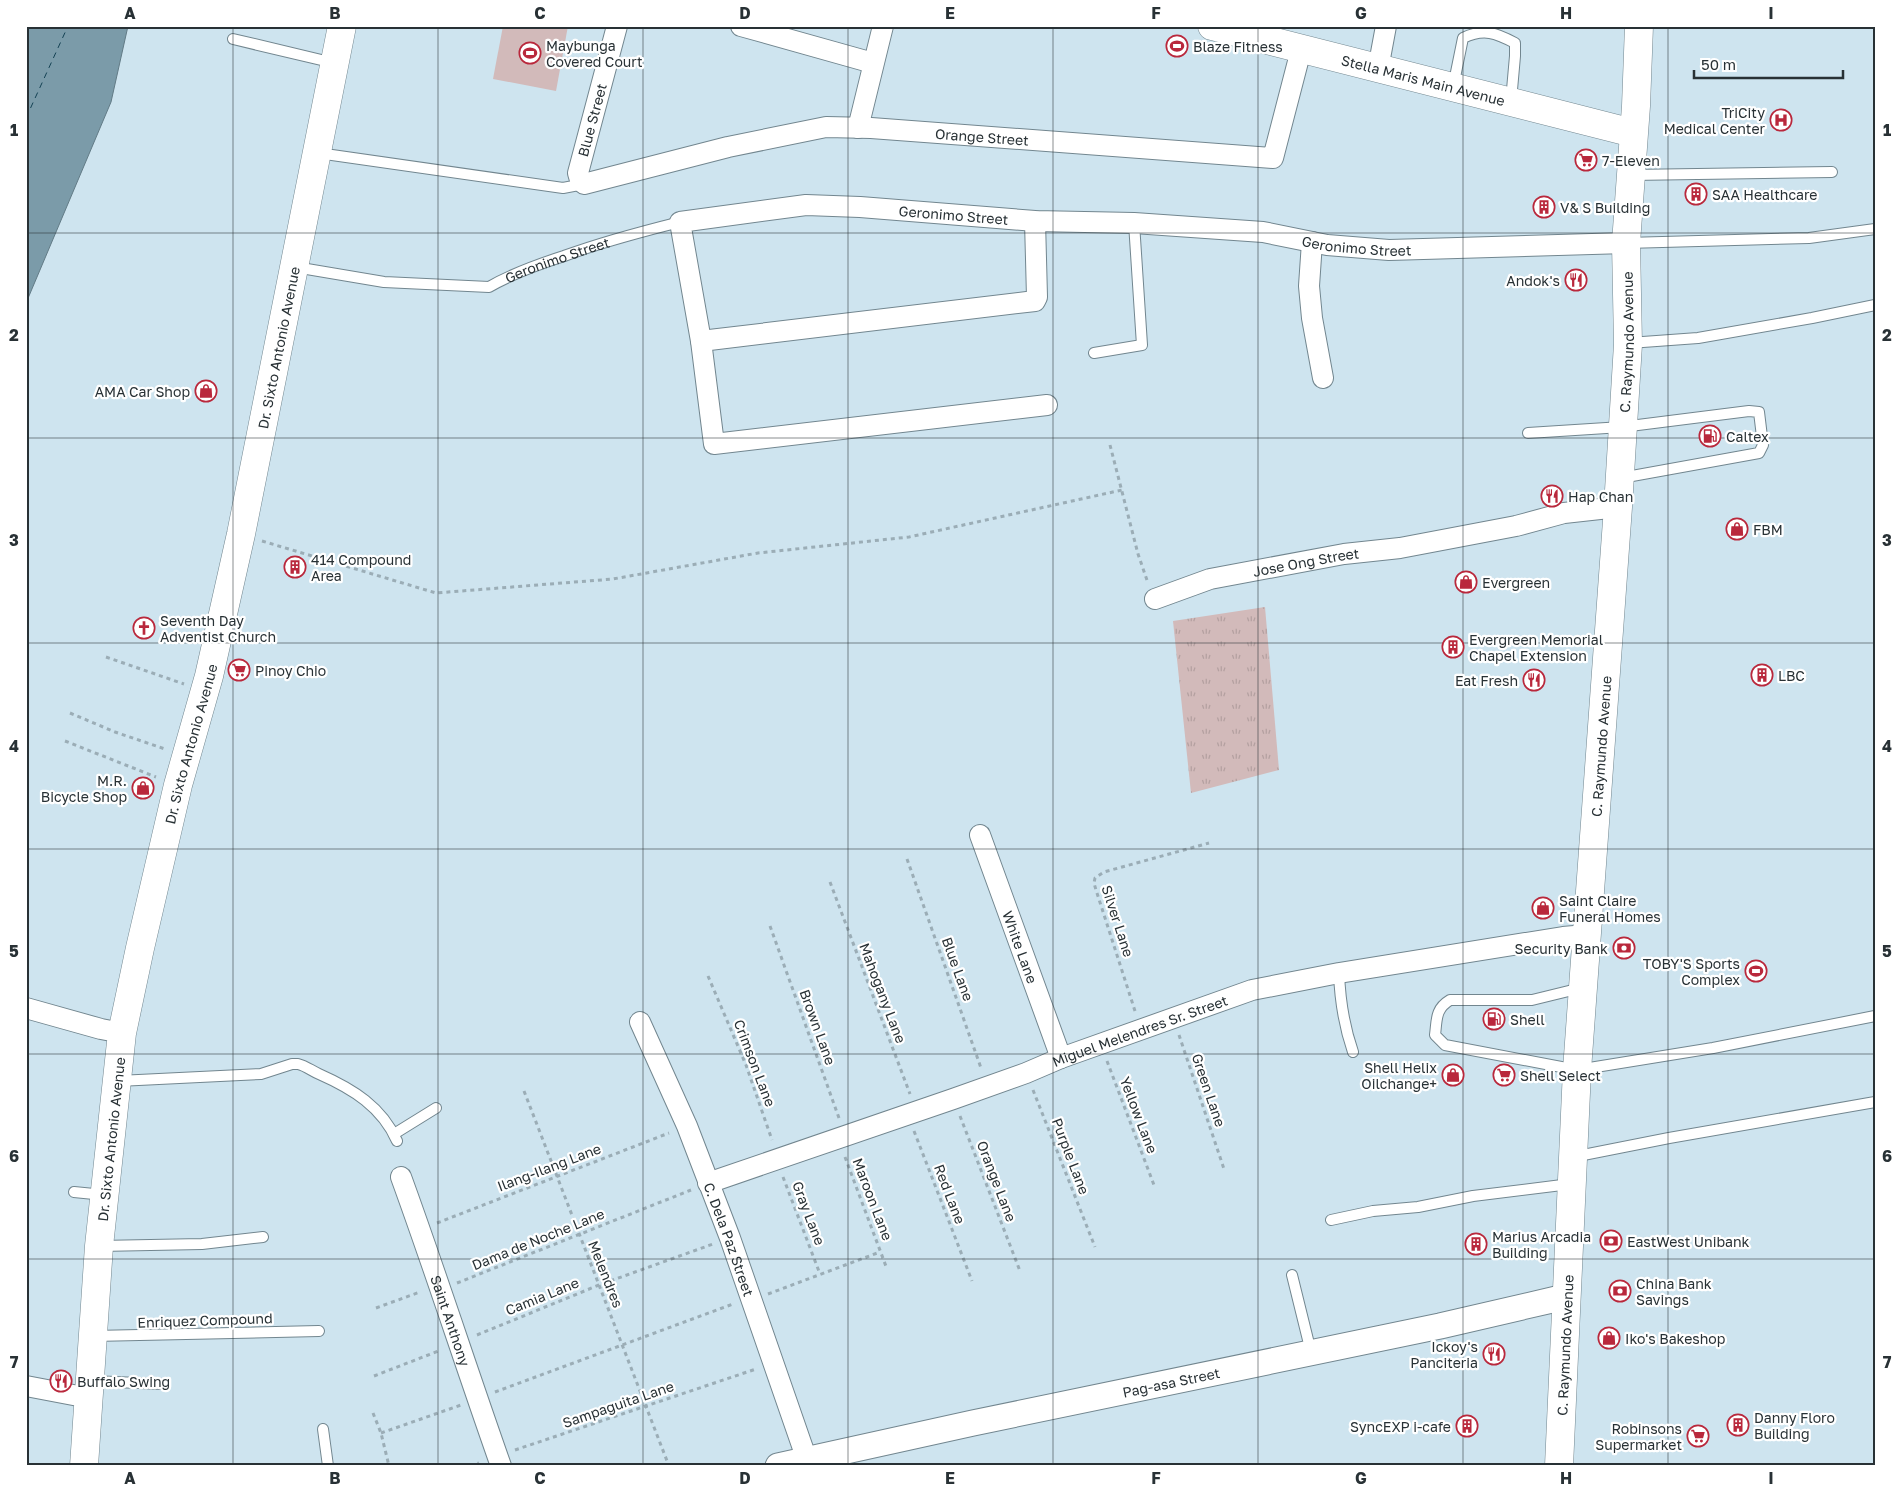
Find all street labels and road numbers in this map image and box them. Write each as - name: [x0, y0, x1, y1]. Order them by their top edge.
- street label: Stella Maris Main Avenue: [1340, 51, 1507, 109]
- street label: Blue Street: [574, 81, 610, 159]
- street label: Orange Street: [934, 124, 1029, 148]
- street label: Geronimo Street: [898, 202, 1009, 227]
- street label: Geronimo Street: [1301, 232, 1412, 259]
- street label: Geronimo Street: [502, 233, 611, 286]
- street label: Dr. Sixto Antonio Avenue: [254, 265, 303, 430]
- street label: C. Raymundo Avenue: [1615, 271, 1637, 413]
- street label: Jose Ong Street: [1251, 544, 1360, 579]
- street label: Dr. Sixto Antonio Avenue: [161, 662, 220, 825]
- street label: C. Raymundo Avenue: [1587, 675, 1614, 817]
- street label: Silver Lane: [1098, 883, 1138, 959]
- street label: White Lane: [1000, 908, 1042, 985]
- street label: Blue Lane: [939, 935, 977, 1003]
- street label: Mahogany Lane: [856, 941, 910, 1045]
- street label: Brown Lane: [796, 987, 840, 1067]
- street label: Miguel Melendres Sr. Street: [1049, 991, 1230, 1069]
- street label: Crimson Lane: [731, 1017, 779, 1109]
- street label: Green Lane: [1189, 1051, 1229, 1129]
- street label: Dr. Sixto Antonio Avenue: [93, 1056, 128, 1222]
- street label: Yellow Lane: [1117, 1074, 1161, 1156]
- street label: Purple Lane: [1049, 1115, 1093, 1197]
- street label: Orange Lane: [974, 1138, 1020, 1224]
- street label: Ilang-Ilang Lane: [495, 1139, 603, 1195]
- street label: Maroon Lane: [849, 1155, 897, 1243]
- street label: Red Lane: [931, 1162, 969, 1226]
- street label: Gray Lane: [789, 1179, 829, 1247]
- street label: C. Dela Paz Street: [701, 1180, 758, 1298]
- street label: Dama de Noche Lane: [469, 1205, 607, 1273]
- street label: Melendres: [585, 1238, 627, 1310]
- street label: Saint Anthony: [428, 1273, 474, 1368]
- street label: Camia Lane: [503, 1274, 581, 1318]
- street label: C. Raymundo Avenue: [1553, 1274, 1576, 1416]
- street label: Enriquez Compound: [137, 1309, 273, 1331]
- street label: Pag-asa Street: [1121, 1363, 1221, 1400]
- street label: Sampaguita Lane: [560, 1377, 676, 1431]

